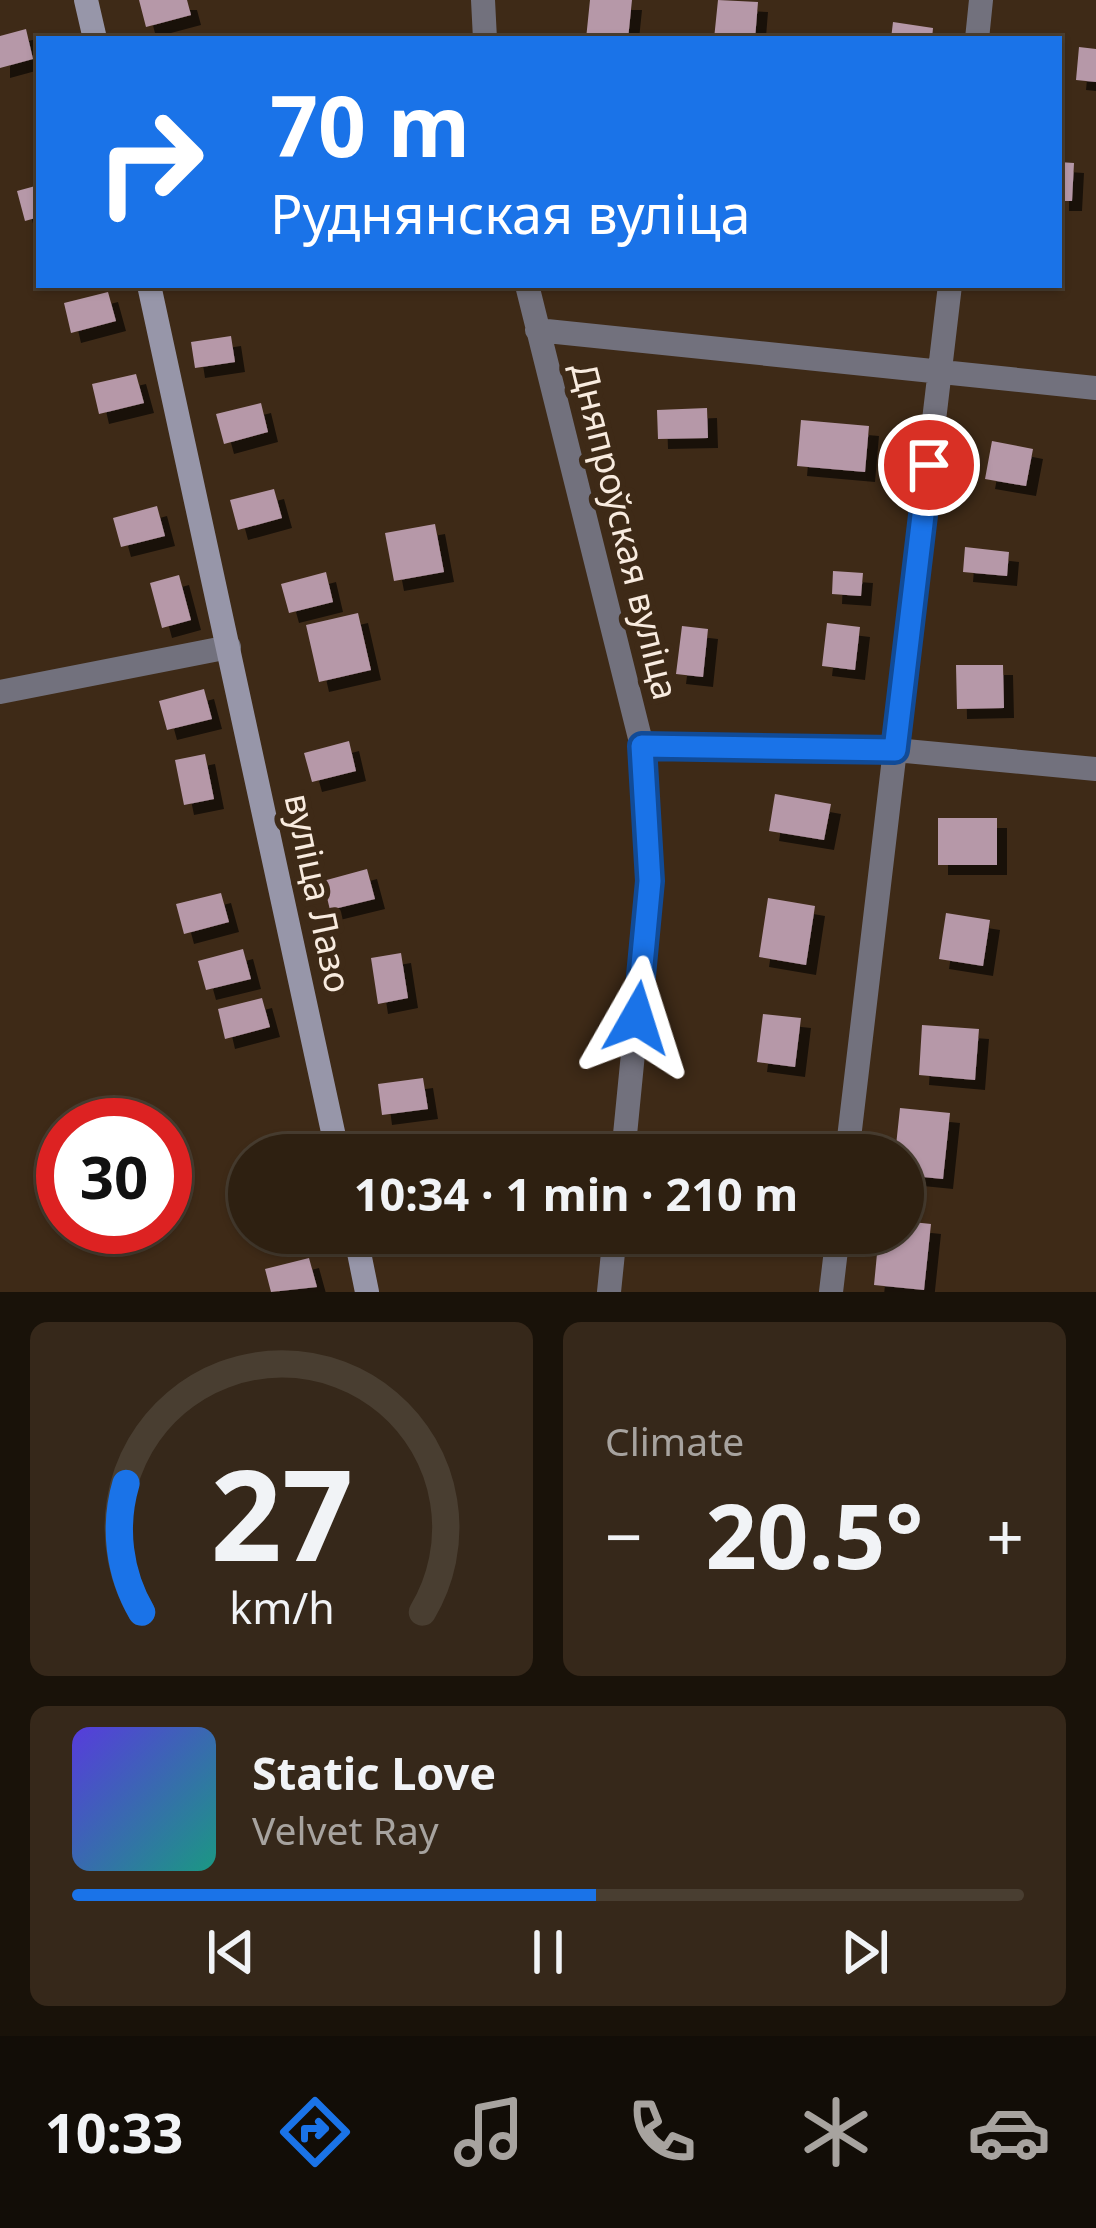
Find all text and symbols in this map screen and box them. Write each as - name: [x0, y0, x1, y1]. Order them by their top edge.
- text: 70 m: [270, 67, 470, 182]
- icon: right: [72, 84, 228, 240]
- text: Руднянская вуліца: [270, 176, 751, 250]
- street label: Дняпроўская вуліца: [560, 357, 691, 704]
- pin: [878, 414, 980, 516]
- icon: arrive: [896, 432, 962, 498]
- street label: вуліца Лазо: [273, 789, 363, 997]
- position arrow: [574, 955, 700, 1081]
- speed limit sign: 30: [36, 1098, 192, 1254]
- text: 10:34 · 1 min · 210 m: [354, 1163, 798, 1224]
- text: Climate: [605, 1414, 744, 1467]
- text: 27: [210, 1428, 353, 1598]
- text: 20.5°: [706, 1473, 923, 1595]
- text: −: [605, 1490, 643, 1580]
- text: +: [986, 1490, 1024, 1580]
- text: km/h: [229, 1578, 334, 1637]
- text: Static Love: [252, 1742, 496, 1803]
- text: Velvet Ray: [252, 1803, 439, 1856]
- icon: previous: [198, 1919, 264, 1985]
- icon: pause: [515, 1919, 581, 1985]
- icon: next: [832, 1919, 898, 1985]
- icon: directions: [273, 2090, 357, 2174]
- icon: music: [447, 2090, 531, 2174]
- icon: phone: [620, 2090, 704, 2174]
- icon: climate: [794, 2090, 878, 2174]
- icon: car: [967, 2090, 1051, 2174]
- text: 10:33: [45, 2095, 184, 2169]

